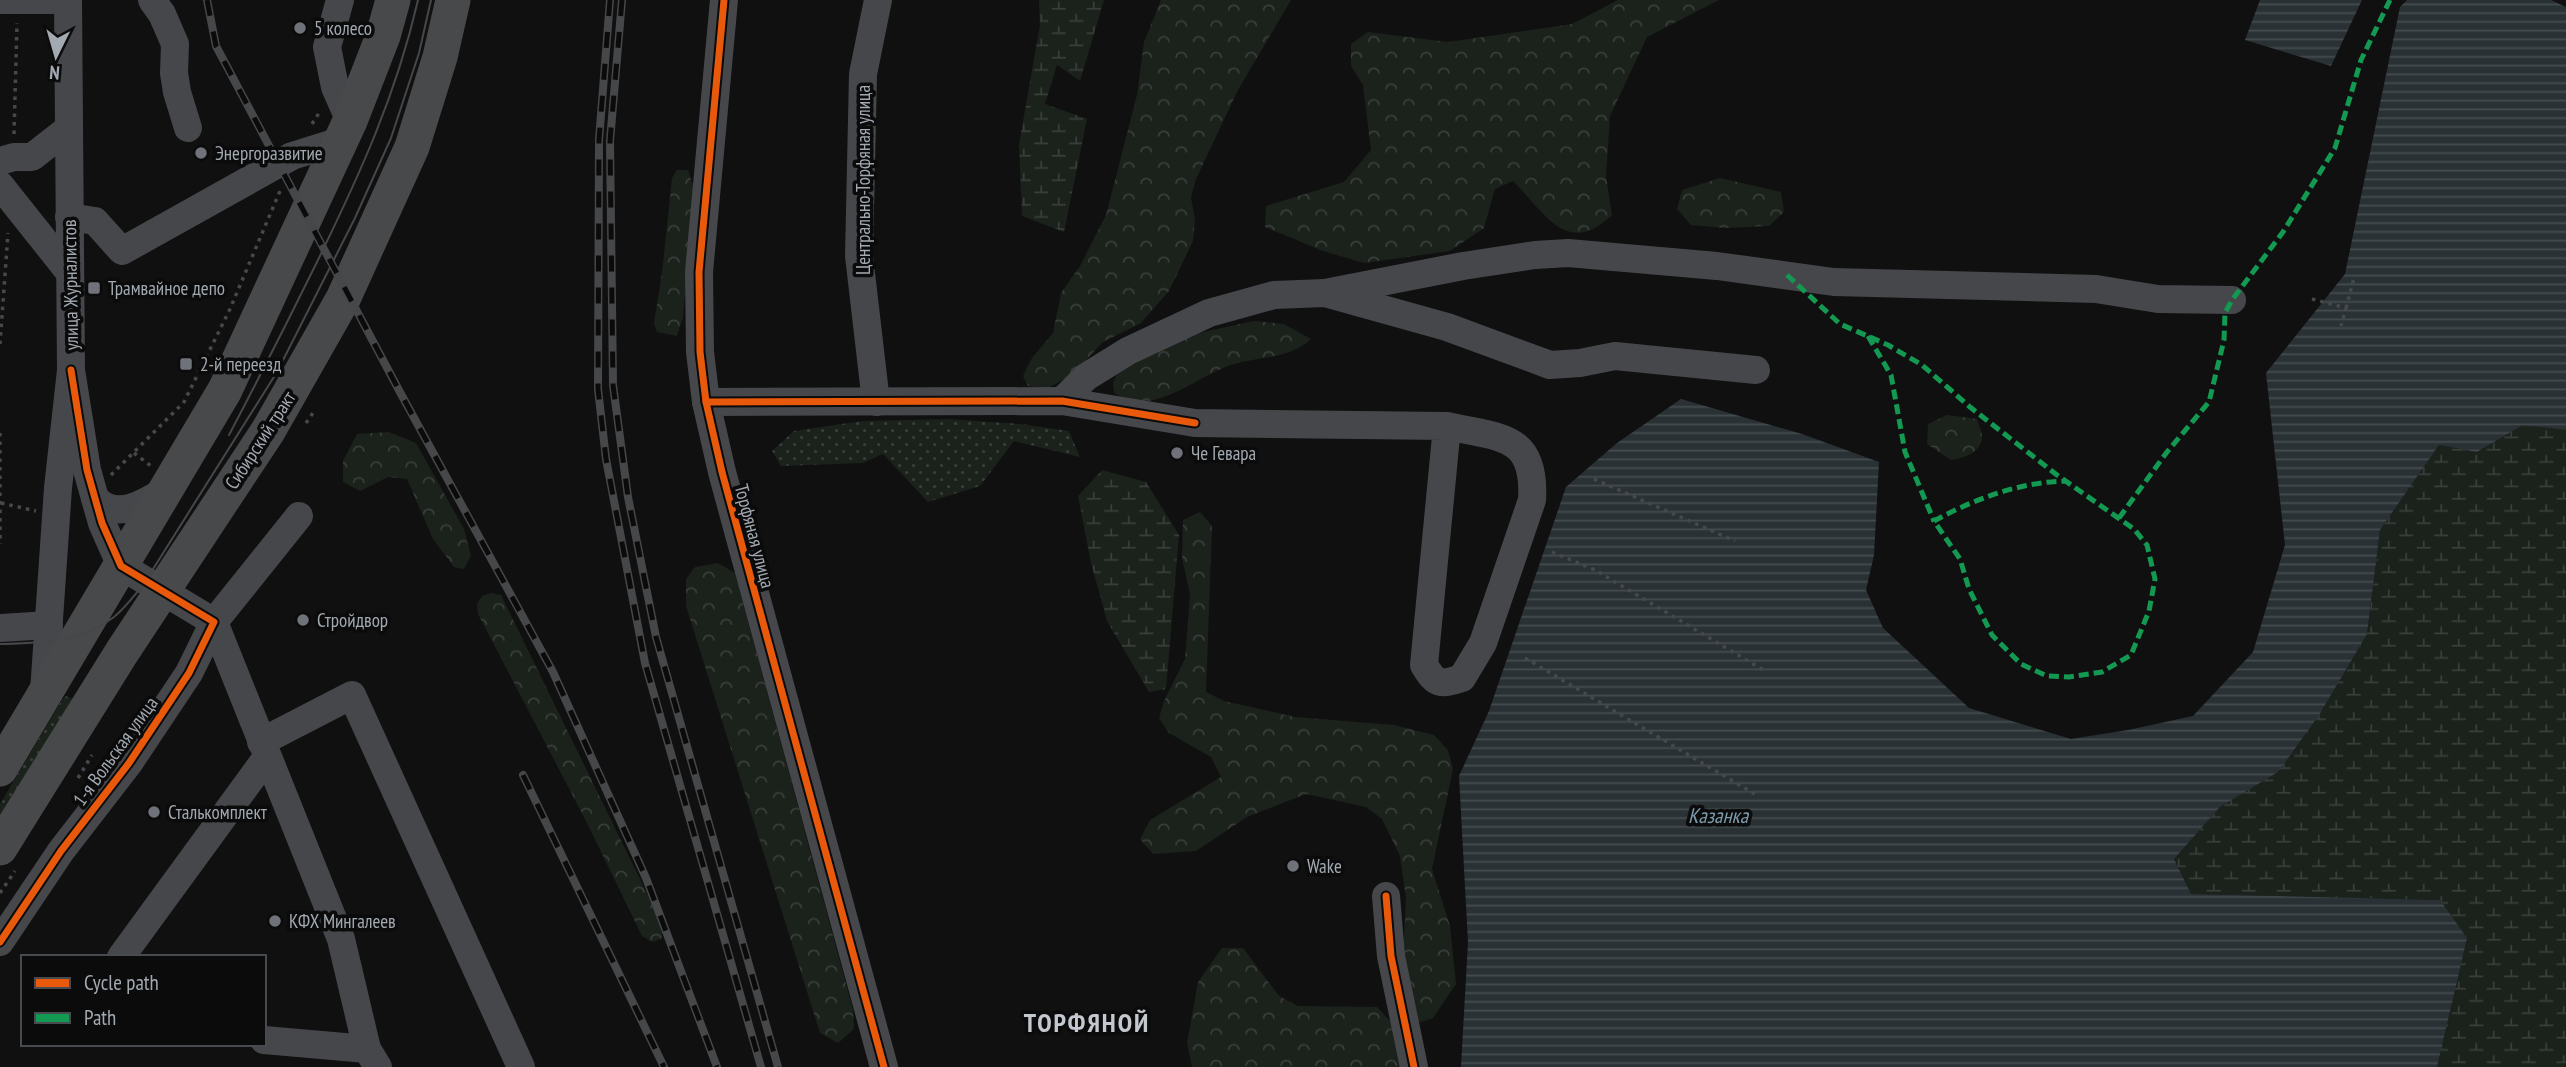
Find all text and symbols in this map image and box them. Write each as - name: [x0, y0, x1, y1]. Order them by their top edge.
- place label: 5 колесо: [314, 16, 372, 40]
- marker: 5 колесо: [292, 20, 308, 36]
- north arrow: [21, 21, 91, 91]
- text: N: [48, 61, 61, 85]
- street label: Центрально-Торфяная улица: [851, 85, 875, 275]
- place label: Энергоразвитие: [215, 141, 323, 165]
- marker: Энергоразвитие: [193, 145, 209, 161]
- street label: улица Журналистов: [57, 219, 83, 351]
- place label: Трамвайное депо: [108, 276, 225, 300]
- marker: Трамвайное депо: [86, 280, 102, 296]
- place label: 2-й переезд: [200, 352, 282, 376]
- marker: 2-й переезд: [178, 356, 194, 372]
- street label: Сибирский тракт: [219, 386, 301, 494]
- place label: Че Гевара: [1191, 441, 1256, 465]
- marker: Че Гевара: [1169, 445, 1185, 461]
- street label: Торфяная улица: [730, 481, 780, 591]
- place label: Стройдвор: [317, 608, 388, 632]
- marker: Стройдвор: [295, 612, 311, 628]
- street label: 1-я Вольская улица: [67, 692, 163, 810]
- place label: Сталькомплект: [168, 800, 268, 824]
- water label: Казанка: [1688, 802, 1750, 829]
- marker: Сталькомплект: [146, 804, 162, 820]
- place label: Wake: [1307, 854, 1342, 878]
- marker: Wake: [1285, 858, 1301, 874]
- place label: КФХ Мингалеев: [289, 909, 396, 933]
- marker: КФХ Мингалеев: [267, 913, 283, 929]
- legend: [21, 955, 266, 1046]
- text: Cycle path: [84, 969, 159, 996]
- text: Path: [84, 1004, 116, 1031]
- district label: ТОРФЯНОЙ: [1024, 1006, 1150, 1039]

